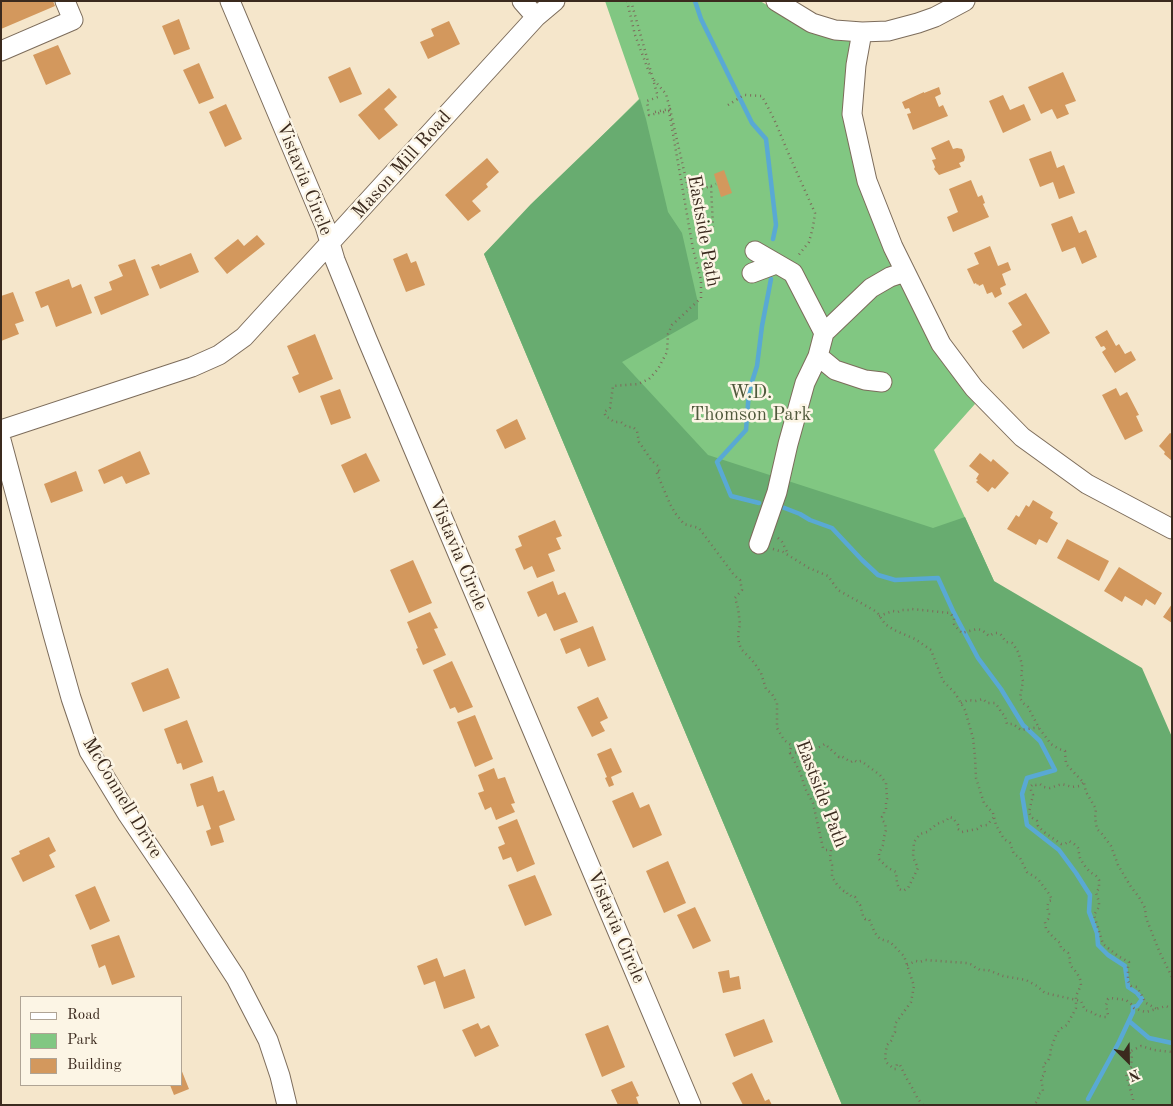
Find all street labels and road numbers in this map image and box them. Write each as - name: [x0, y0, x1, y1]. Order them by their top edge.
- street label: Mason Mill Road: [348, 106, 456, 224]
- street label: Vistavia Circle: [271, 119, 337, 239]
- street label: Eastside Path: [682, 173, 724, 289]
- street label: Vistavia Circle: [424, 494, 492, 614]
- street label: McConnell Drive: [77, 733, 167, 863]
- street label: Eastside Path: [790, 737, 852, 851]
- street label: Vistavia Circle: [582, 867, 650, 987]

